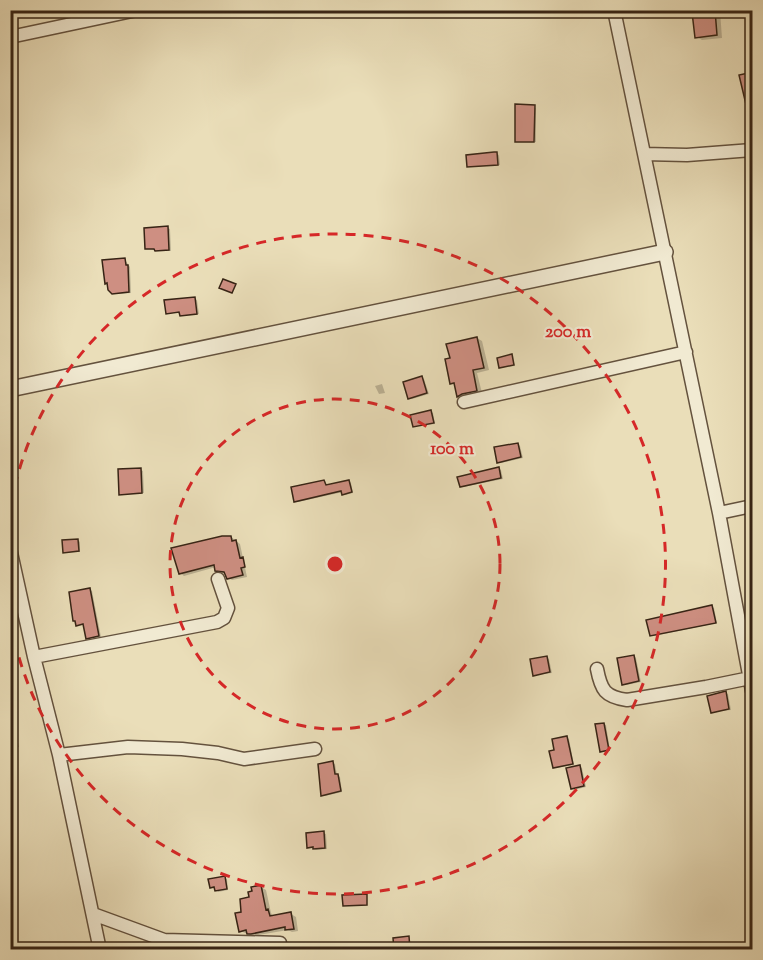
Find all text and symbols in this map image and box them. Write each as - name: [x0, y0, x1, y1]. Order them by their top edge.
- text: 200 m: [545, 320, 591, 346]
- text: 100 m: [430, 437, 474, 463]
- centre of rings: [325, 554, 345, 574]

